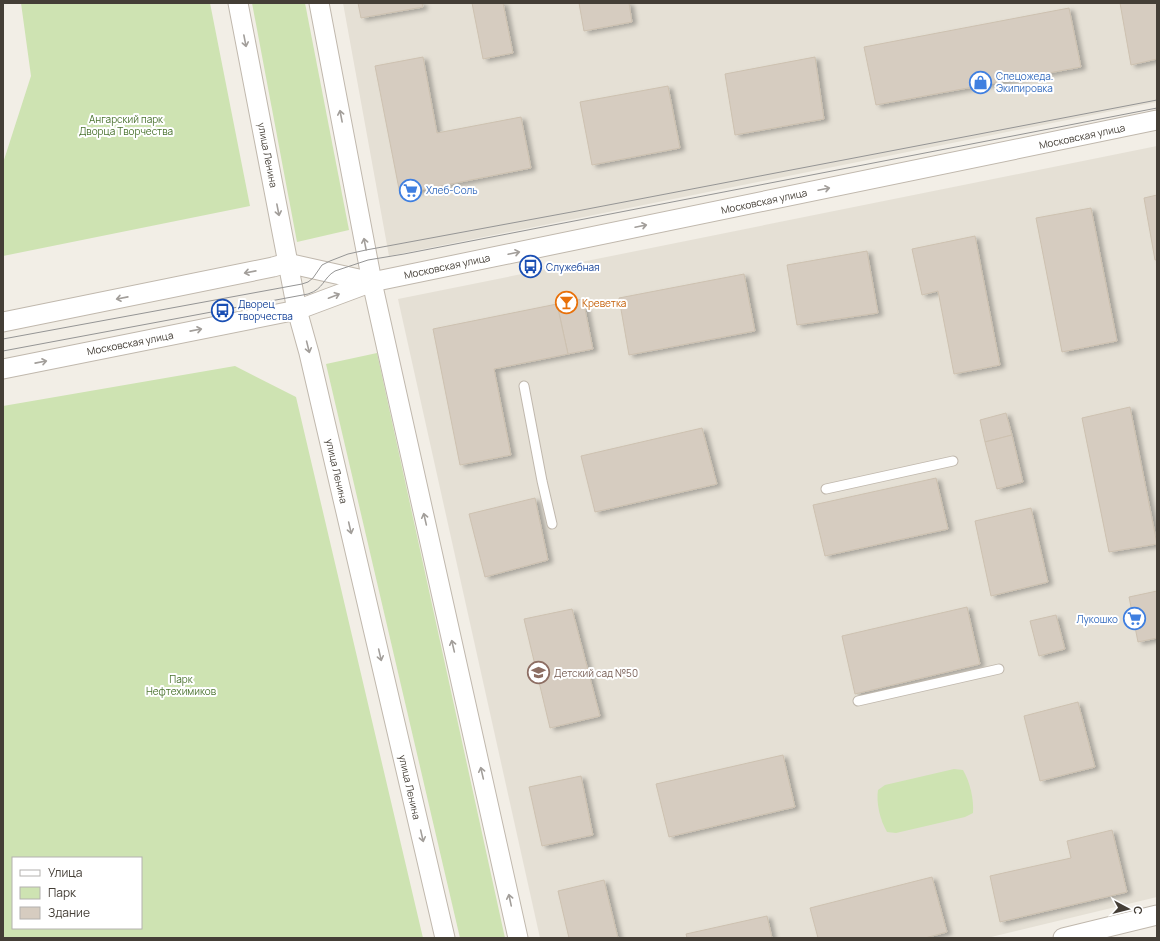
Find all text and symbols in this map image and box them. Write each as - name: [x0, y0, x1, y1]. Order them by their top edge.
- one-way arrow: [242, 34, 250, 47]
- shop icon: Спецожеда. Экипировка: [967, 69, 993, 95]
- place label: Спецожеда. Экипировка: [996, 69, 1053, 95]
- one-way arrow: [336, 110, 344, 123]
- park label: Ангарский парк Дворца Творчества: [79, 112, 173, 138]
- street label: Московская улица: [1038, 120, 1126, 152]
- street label: улица Ленина: [255, 121, 281, 189]
- supermarket icon: Хлеб-Соль: [397, 177, 423, 203]
- place label: Хлеб-Соль: [426, 183, 478, 197]
- one-way arrow: [817, 184, 830, 192]
- street label: Московская улица: [720, 185, 808, 217]
- one-way arrow: [275, 203, 283, 216]
- one-way arrow: [635, 222, 648, 230]
- one-way arrow: [361, 237, 369, 250]
- one-way arrow: [507, 248, 520, 256]
- street label: Московская улица: [403, 250, 491, 282]
- bus stop icon: Служебная: [518, 254, 544, 280]
- place label: Служебная: [546, 260, 600, 274]
- one-way arrow: [243, 269, 256, 277]
- bar icon: Креветка: [554, 290, 580, 316]
- one-way arrow: [327, 292, 339, 300]
- one-way arrow: [116, 294, 129, 302]
- place label: Креветка: [582, 296, 626, 310]
- bus stop icon: Дворец творчества: [210, 297, 236, 323]
- place label: Дворец творчества: [238, 297, 293, 323]
- one-way arrow: [189, 326, 202, 334]
- street label: Московская улица: [86, 328, 174, 358]
- one-way arrow: [305, 341, 312, 354]
- one-way arrow: [34, 357, 47, 365]
- street label: улица Ленина: [323, 437, 351, 505]
- one-way arrow: [421, 513, 428, 526]
- one-way arrow: [347, 522, 355, 535]
- supermarket icon: Лукошко: [1121, 606, 1147, 632]
- place label: Лукошко: [1077, 612, 1118, 626]
- one-way arrow: [449, 640, 457, 653]
- one-way arrow: [376, 648, 384, 661]
- school or university icon: Детский сад №50: [526, 660, 552, 686]
- place label: Детский сад №50: [554, 666, 638, 680]
- park label: Парк Нефтехимиков: [146, 672, 217, 698]
- street label: улица Ленина: [396, 753, 424, 821]
- one-way arrow: [477, 767, 485, 780]
- one-way arrow: [418, 829, 426, 842]
- legend: [12, 857, 142, 929]
- text: Улица: [48, 864, 82, 881]
- text: Парк: [48, 884, 77, 901]
- north arrow: [1108, 889, 1148, 929]
- one-way arrow: [505, 894, 513, 907]
- text: Здание: [48, 904, 90, 921]
- text: С: [1130, 905, 1146, 915]

